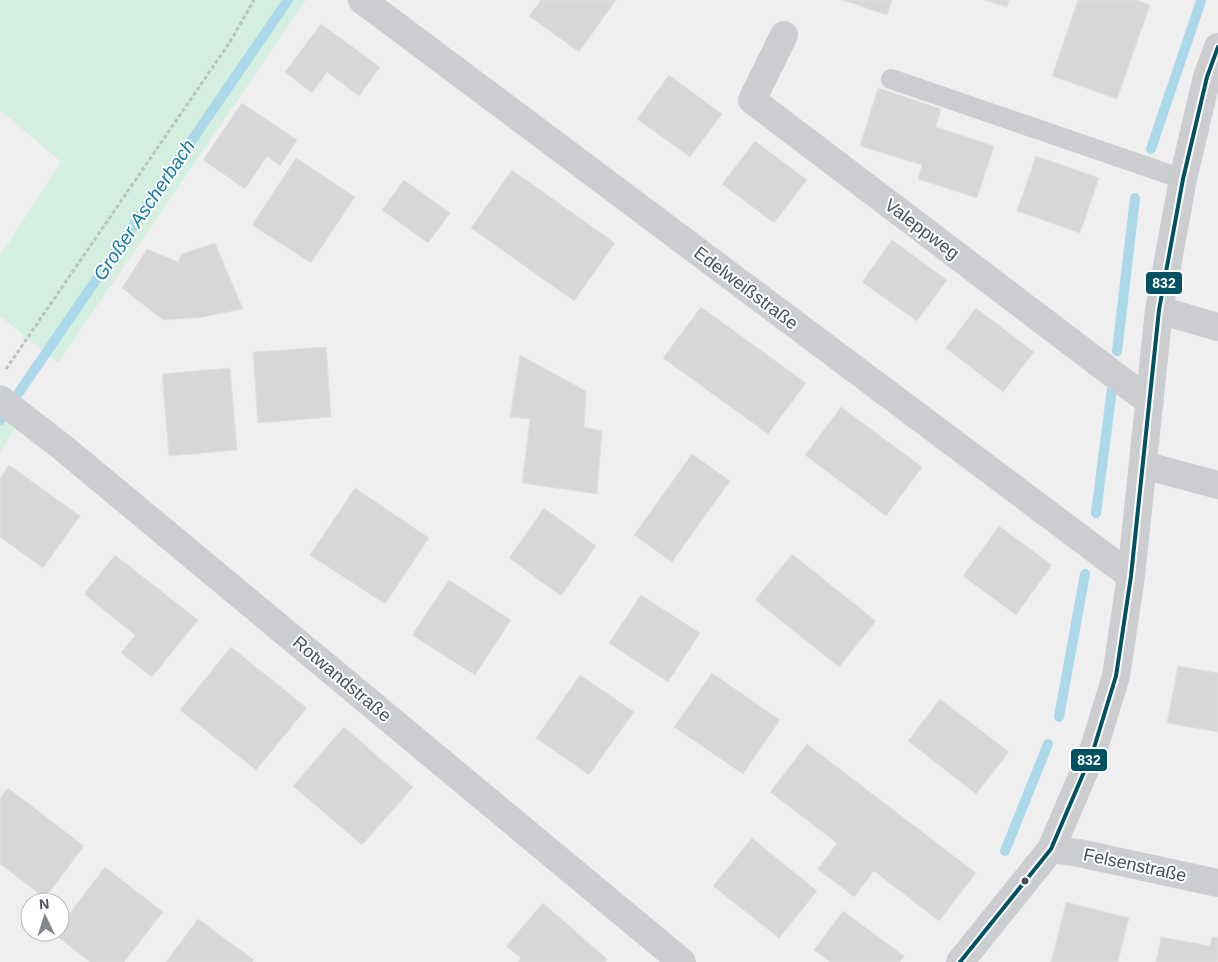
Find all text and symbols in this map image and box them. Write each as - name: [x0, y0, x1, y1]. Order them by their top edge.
- water label: Großer Ascherbach: [89, 136, 199, 284]
- street label: Valeppweg: [881, 195, 963, 263]
- street label: Edelweißstraße: [690, 242, 802, 334]
- line badge: 832: [1145, 271, 1183, 295]
- text: 832: [1152, 275, 1176, 291]
- street label: Rotwandstraße: [289, 632, 395, 726]
- line badge: 832: [1070, 748, 1108, 772]
- text: 832: [1077, 752, 1101, 768]
- street label: Felsenstraße: [1082, 844, 1188, 886]
- unlabelled marker: [1020, 876, 1030, 886]
- north arrow: [20, 892, 70, 942]
- text: N: [38, 896, 50, 912]

